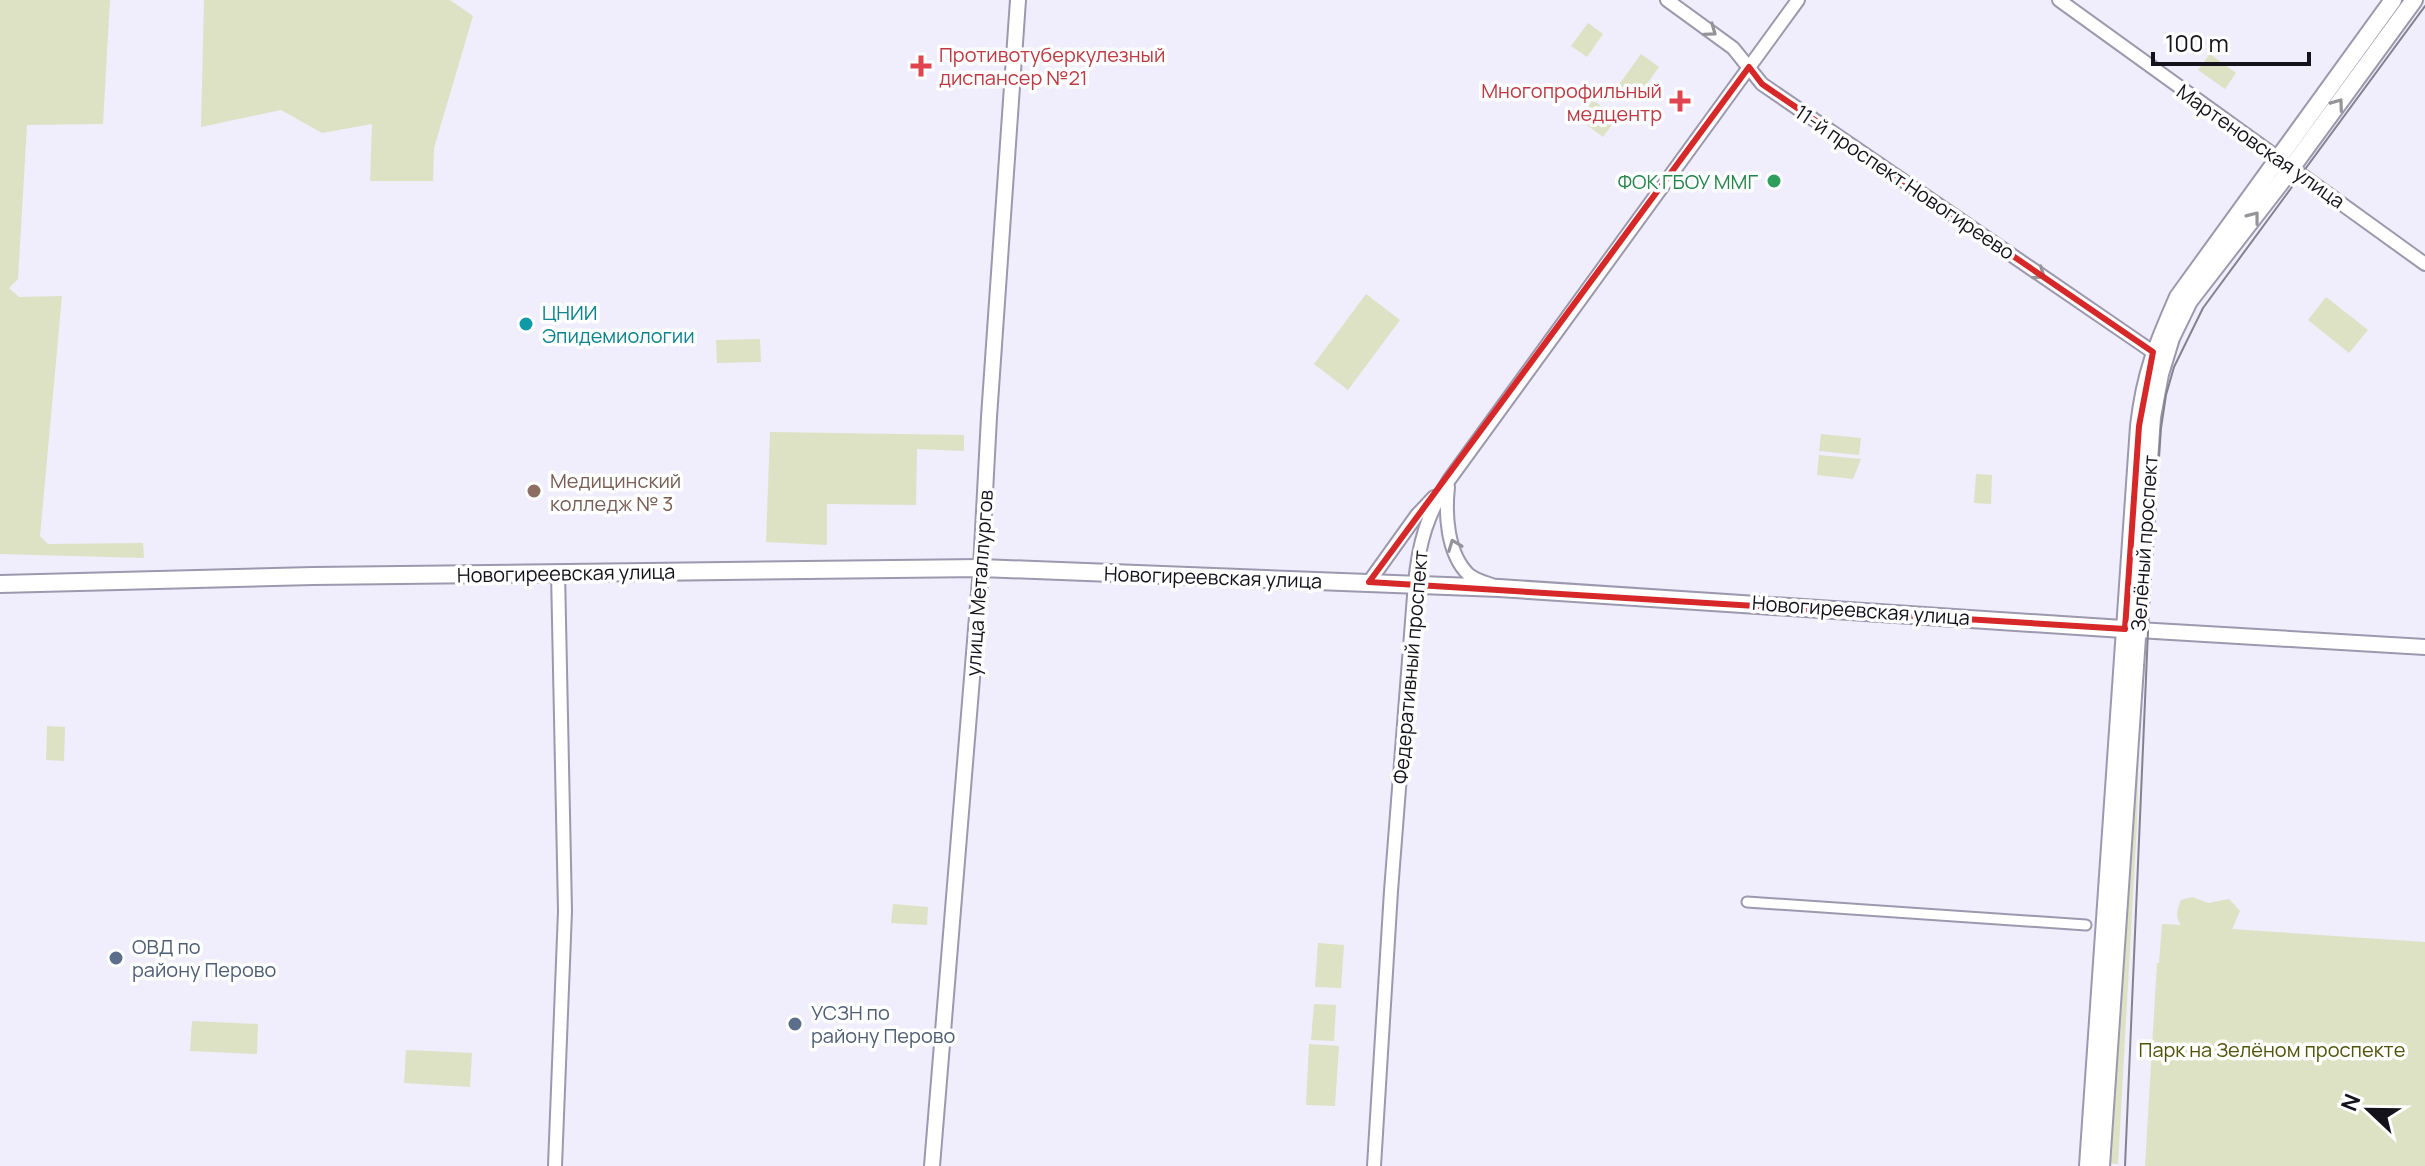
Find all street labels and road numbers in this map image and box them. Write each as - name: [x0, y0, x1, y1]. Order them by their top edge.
- street label: Мартеновская улица: [2172, 78, 2350, 214]
- street label: 11-й проспект Новогиреево: [1790, 98, 2020, 266]
- street label: Зелёный проспект: [2124, 454, 2164, 632]
- street label: улица Металлургов: [959, 489, 999, 677]
- street label: Федеративный проспект: [1386, 549, 1434, 785]
- street label: Новогиреевская улица: [457, 558, 675, 588]
- street label: Новогиреевская улица: [1103, 560, 1323, 594]
- street label: Новогиреевская улица: [1751, 589, 1971, 631]

